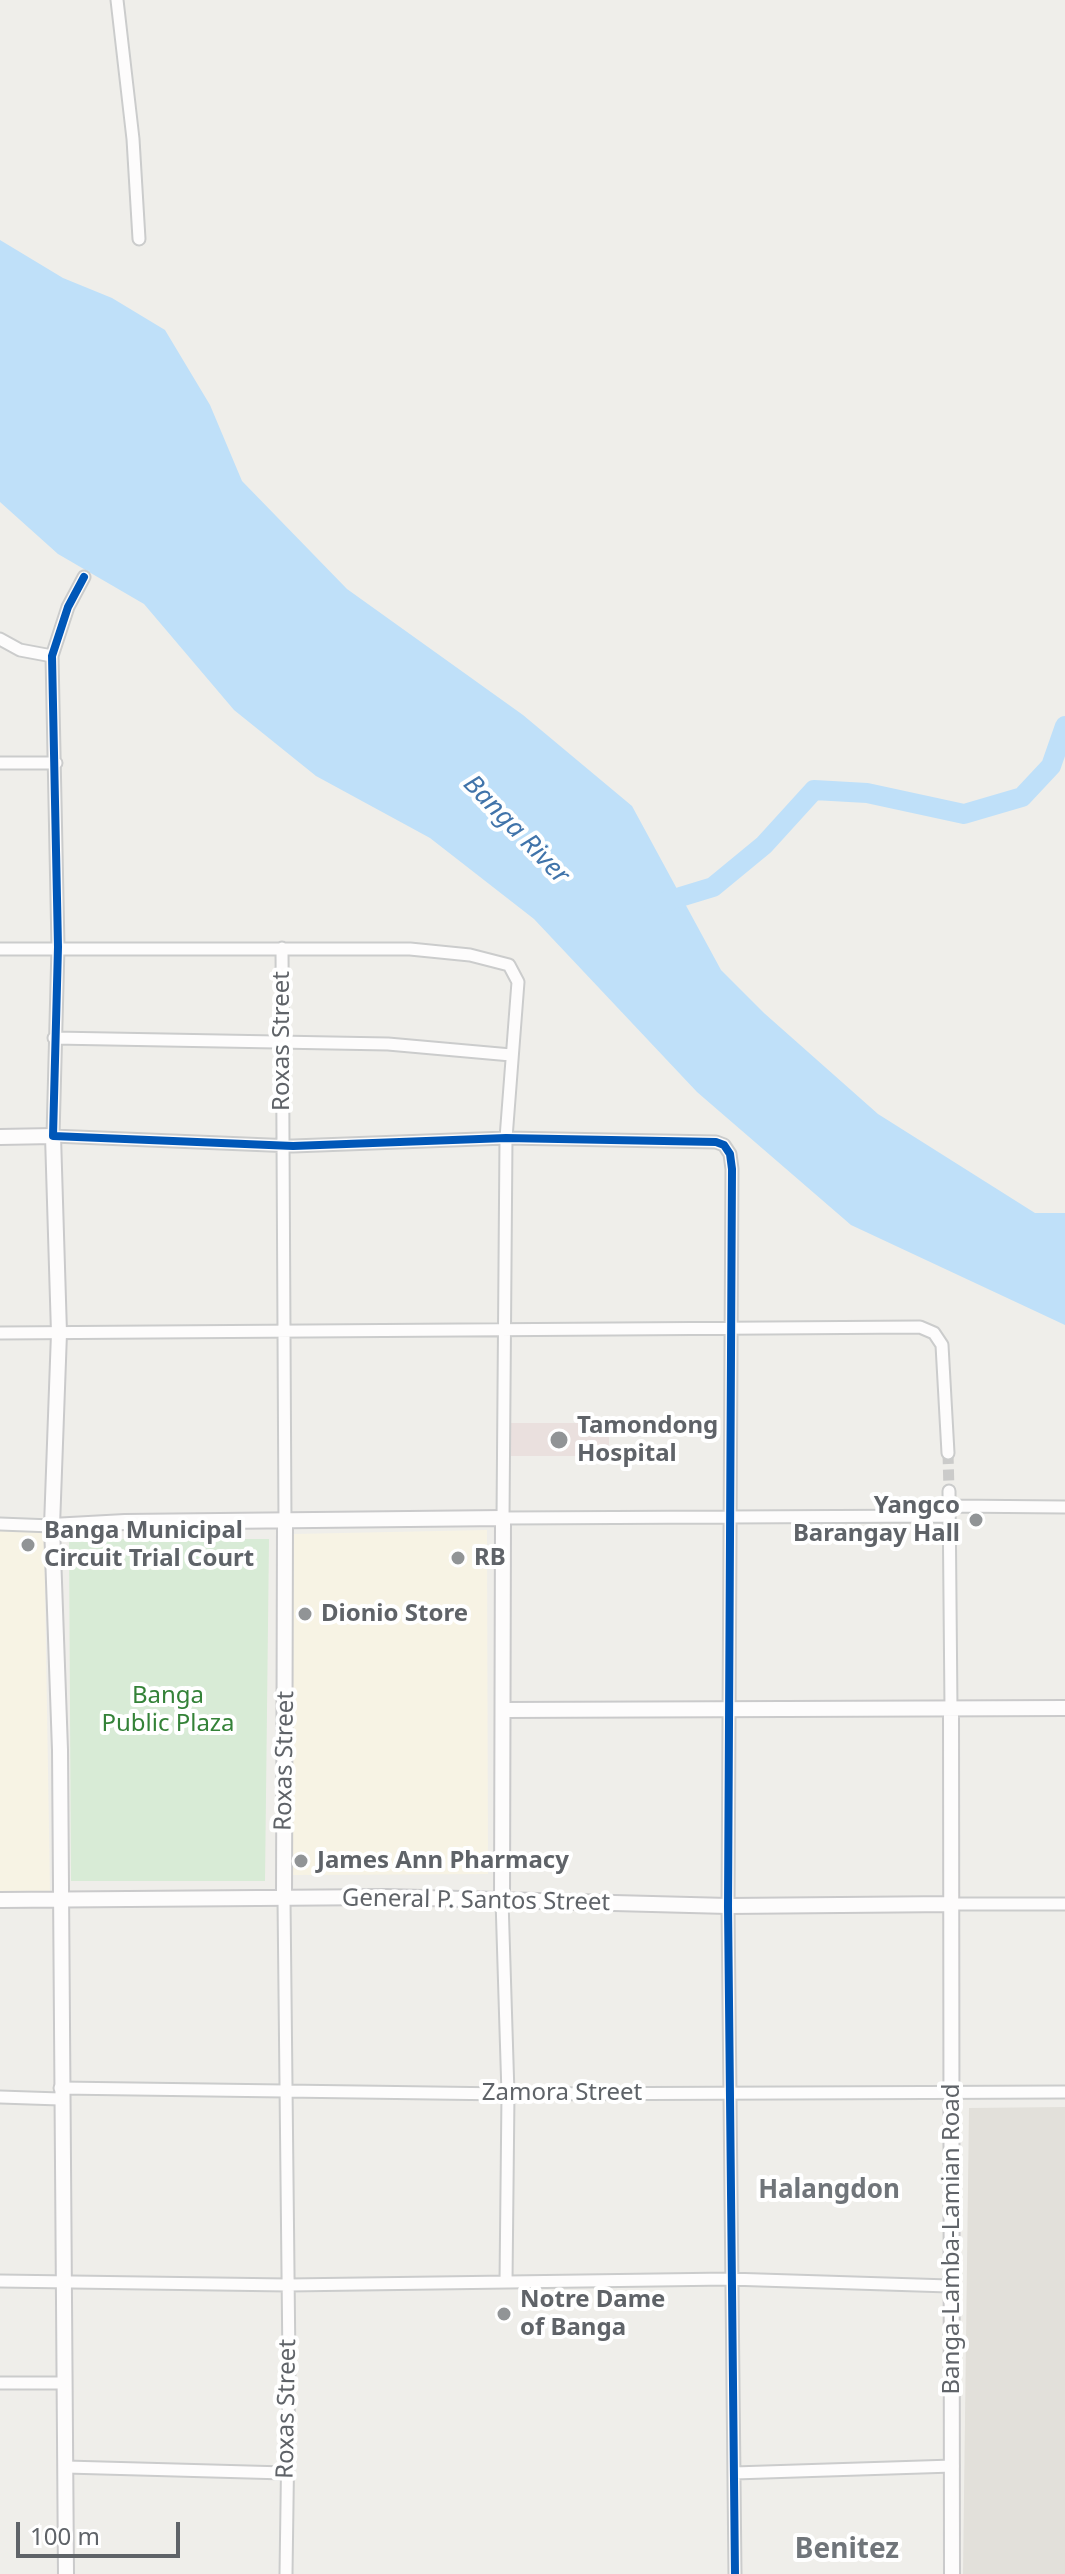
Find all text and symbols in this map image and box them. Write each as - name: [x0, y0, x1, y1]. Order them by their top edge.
- water label: Banga River: [456, 769, 576, 891]
- street label: Roxas Street: [268, 971, 296, 1111]
- place label: Tamondong Hospital: [577, 1412, 718, 1468]
- marker: Tamondong Hospital: [548, 1429, 570, 1451]
- place label: Yangco Barangay Hall: [793, 1492, 960, 1548]
- marker: Yangco Barangay Hall: [967, 1511, 985, 1529]
- place label: Banga Municipal Circuit Trial Court: [44, 1517, 254, 1573]
- marker: Banga Municipal Circuit Trial Court: [19, 1536, 37, 1554]
- place label: RB: [474, 1544, 506, 1572]
- marker: RB: [449, 1549, 467, 1567]
- place label: Dionio Store: [321, 1600, 468, 1628]
- marker: Dionio Store: [296, 1605, 314, 1623]
- park label: Banga Public Plaza: [101, 1682, 235, 1738]
- street label: Roxas Street: [269, 1691, 301, 1831]
- place label: James Ann Pharmacy: [317, 1847, 569, 1875]
- marker: James Ann Pharmacy: [292, 1852, 310, 1870]
- street label: General P. Santos Street: [342, 1884, 610, 1918]
- street label: Zamora Street: [482, 2079, 642, 2107]
- street label: Banga-Lamba-Lamian Road: [938, 2083, 966, 2395]
- district label: Halangdon: [758, 2175, 900, 2207]
- place label: Notre Dame of Banga: [520, 2286, 665, 2342]
- marker: Notre Dame of Banga: [495, 2305, 513, 2323]
- street label: Roxas Street: [271, 2339, 303, 2479]
- scale bar: [20, 2506, 184, 2556]
- text: 100 m: [30, 2519, 100, 2552]
- district label: Benitez: [795, 2533, 899, 2567]

